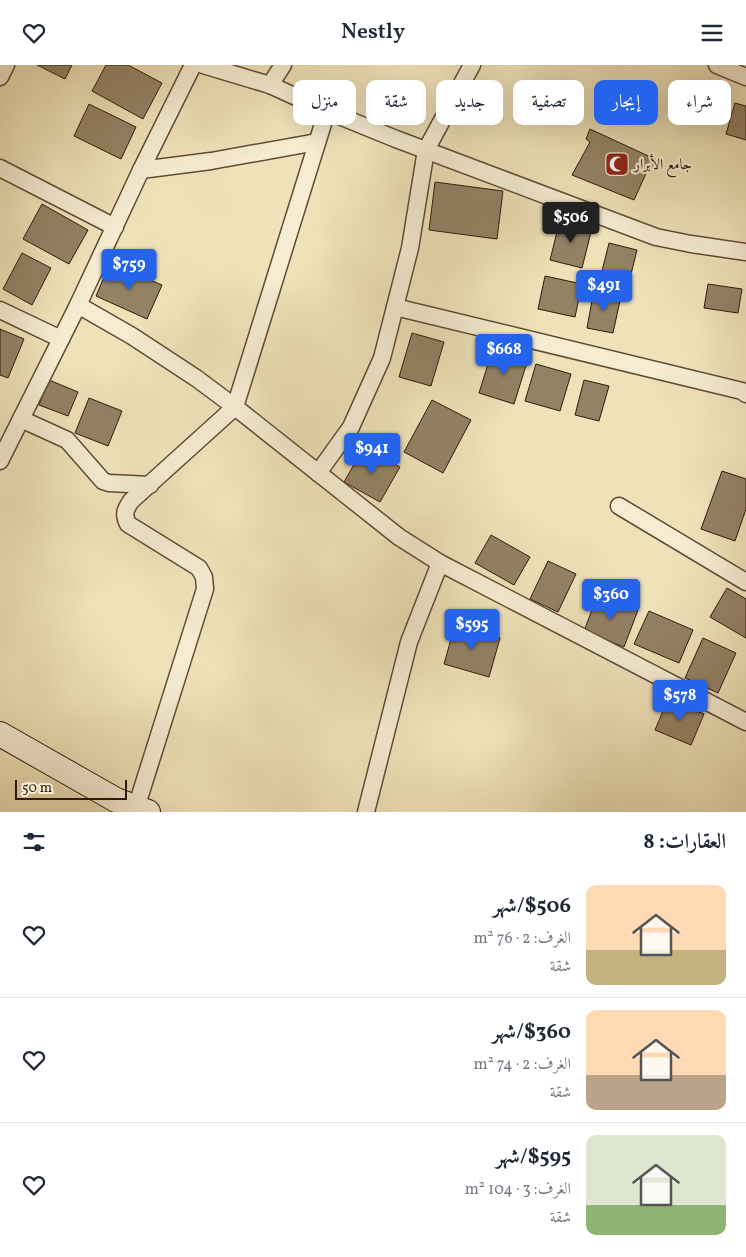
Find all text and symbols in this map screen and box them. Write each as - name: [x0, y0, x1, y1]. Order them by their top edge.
- text: Nestly: [341, 17, 405, 48]
- icon: heart: [20, 19, 48, 47]
- icon: menu: [698, 19, 726, 47]
- chip: منزل: [293, 80, 356, 125]
- chip: شقة: [366, 80, 426, 125]
- chip: جديد: [436, 80, 503, 125]
- chip: تصفية: [513, 80, 584, 125]
- chip: إيجار: [594, 80, 658, 125]
- chip: شراء: [668, 80, 731, 125]
- mosque icon: جامع الأبرار: [604, 151, 630, 177]
- place label: جامع الأبرار: [632, 153, 692, 178]
- pin: $506: [541, 201, 601, 244]
- text: $506: [553, 207, 589, 229]
- pin: $759: [99, 249, 159, 291]
- text: $759: [113, 254, 145, 276]
- pin: $491: [574, 269, 634, 312]
- text: $491: [587, 275, 621, 297]
- pin: $668: [474, 333, 534, 376]
- text: $668: [486, 339, 522, 361]
- pin: $941: [342, 433, 402, 475]
- text: $941: [355, 438, 389, 460]
- pin: $360: [581, 579, 641, 621]
- text: $360: [593, 584, 629, 606]
- pin: $595: [442, 609, 502, 651]
- text: $595: [456, 614, 488, 636]
- pin: $578: [650, 679, 710, 722]
- text: $578: [664, 685, 696, 707]
- scale bar: [15, 777, 128, 800]
- text: 50 m: [22, 779, 52, 798]
- icon: filters: [20, 828, 48, 856]
- text: العقارات: 8: [643, 828, 726, 857]
- text: $506/شهر: [493, 892, 571, 921]
- icon: home: [626, 905, 686, 965]
- icon: heart: [20, 921, 48, 949]
- text: الغرف: 2 · 76 m²: [473, 928, 571, 950]
- text: شقة: [550, 956, 571, 978]
- text: $360/شهر: [492, 1018, 571, 1047]
- icon: home: [626, 1030, 686, 1090]
- icon: heart: [20, 1046, 48, 1074]
- text: الغرف: 2 · 74 m²: [474, 1054, 571, 1076]
- text: شقة: [550, 1082, 571, 1104]
- text: $595/شهر: [496, 1143, 571, 1172]
- icon: home: [626, 1155, 686, 1215]
- icon: heart: [20, 1171, 48, 1199]
- text: الغرف: 3 · 104 m²: [465, 1179, 571, 1201]
- text: شقة: [550, 1207, 571, 1229]

